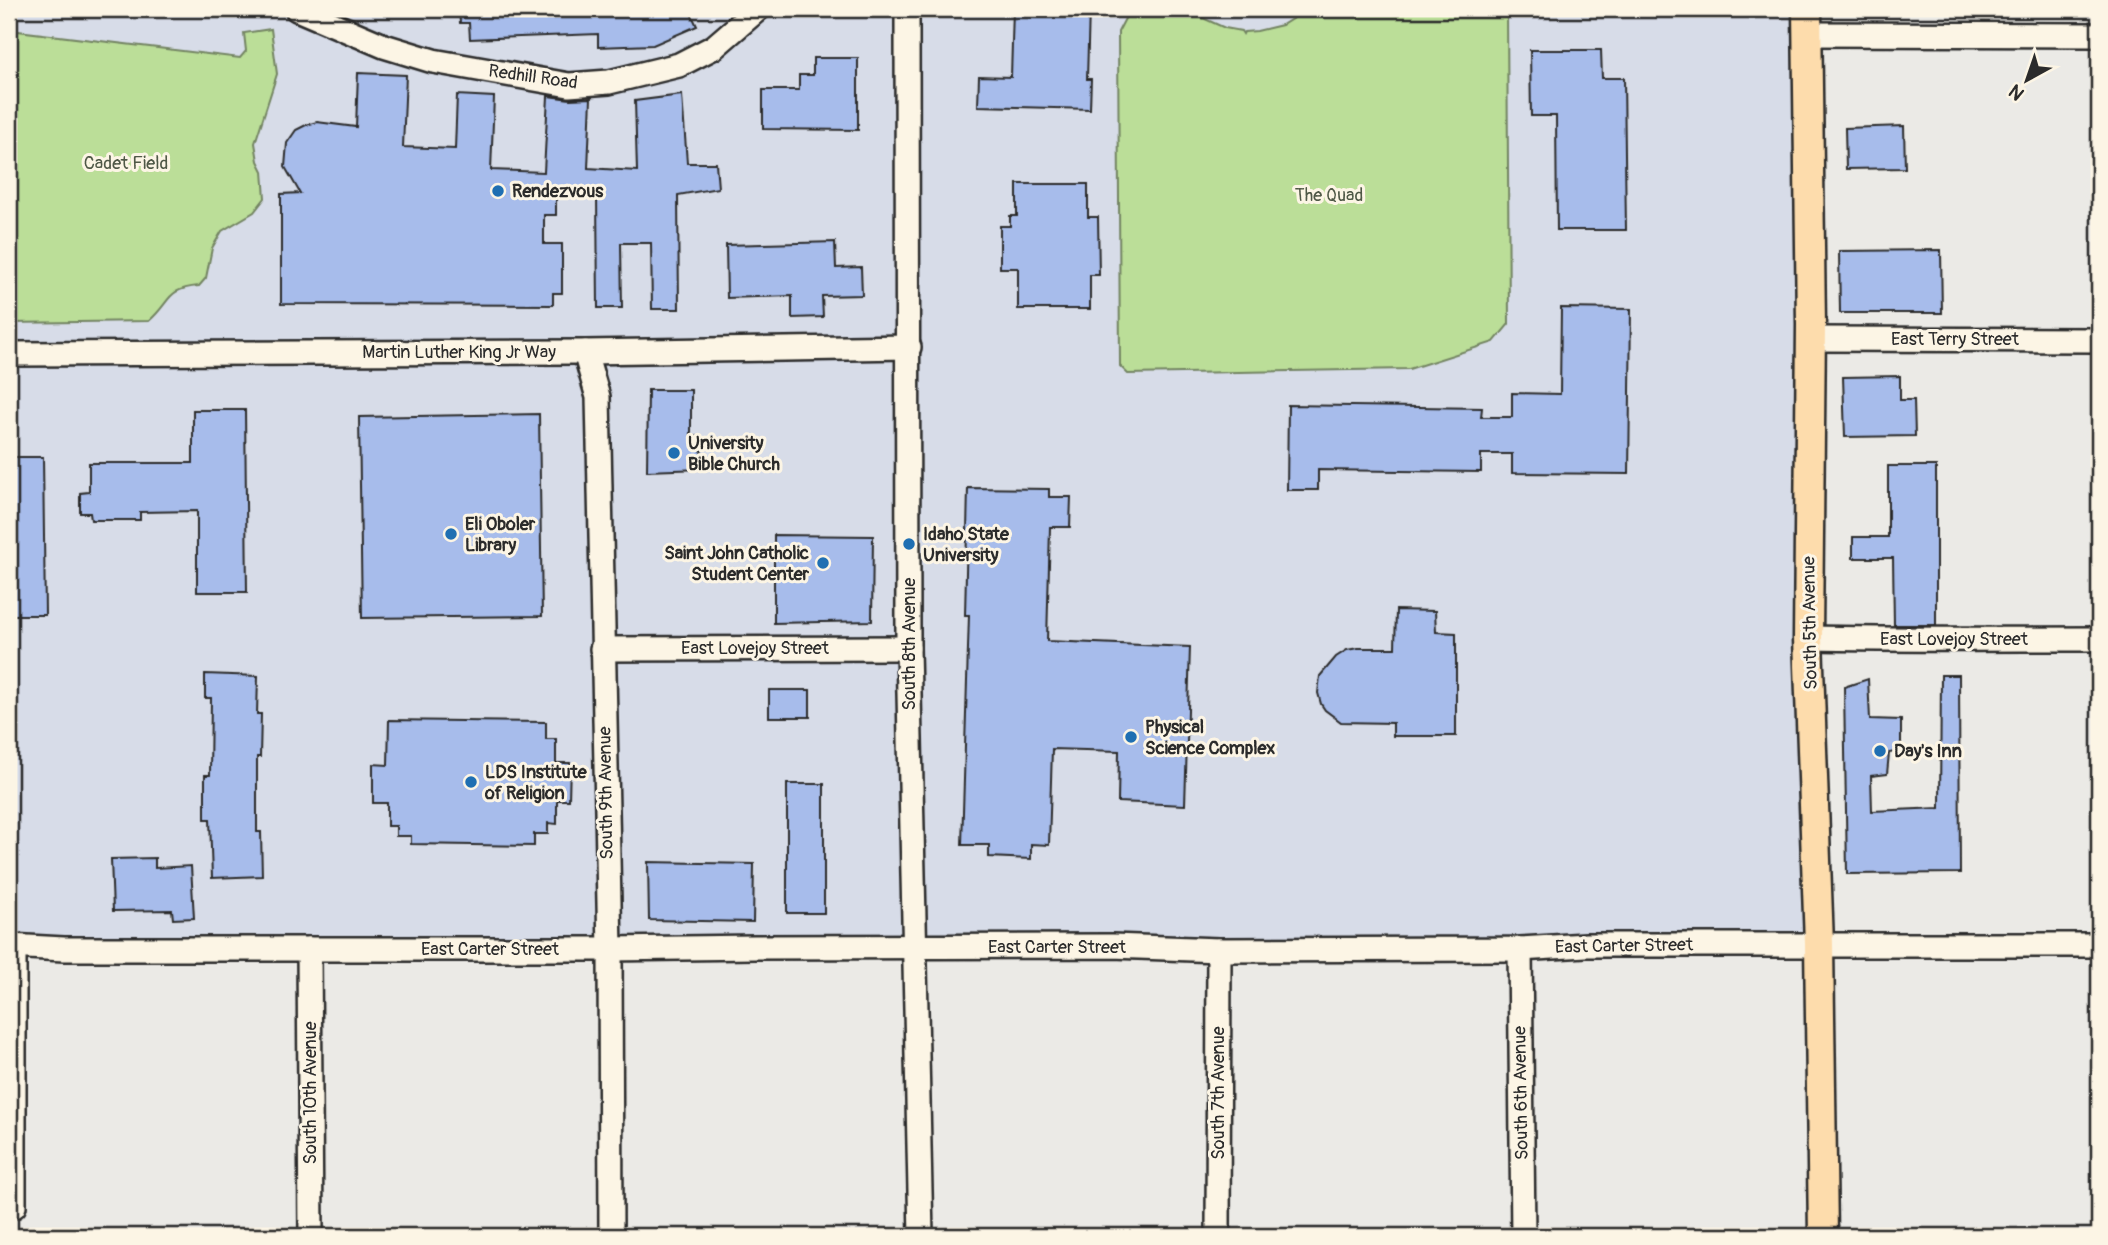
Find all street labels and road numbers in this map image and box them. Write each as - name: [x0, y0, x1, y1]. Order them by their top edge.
- street label: Redhill Road: [487, 59, 579, 95]
- street label: East Terry Street: [1891, 328, 2020, 351]
- street label: Martin Luther King Jr Way: [362, 341, 556, 364]
- street label: South 5th Avenue: [1797, 556, 1823, 690]
- street label: South 8th Avenue: [898, 577, 921, 710]
- street label: East Lovejoy Street: [1880, 628, 2029, 651]
- street label: East Lovejoy Street: [681, 637, 830, 660]
- street label: South 9th Avenue: [593, 726, 619, 860]
- street label: East Carter Street: [1555, 933, 1694, 959]
- street label: East Carter Street: [988, 936, 1127, 959]
- street label: East Carter Street: [421, 938, 560, 961]
- street label: South 10th Avenue: [299, 1021, 322, 1165]
- street label: South 7th Avenue: [1207, 1026, 1230, 1160]
- street label: South 6th Avenue: [1508, 1026, 1534, 1160]

